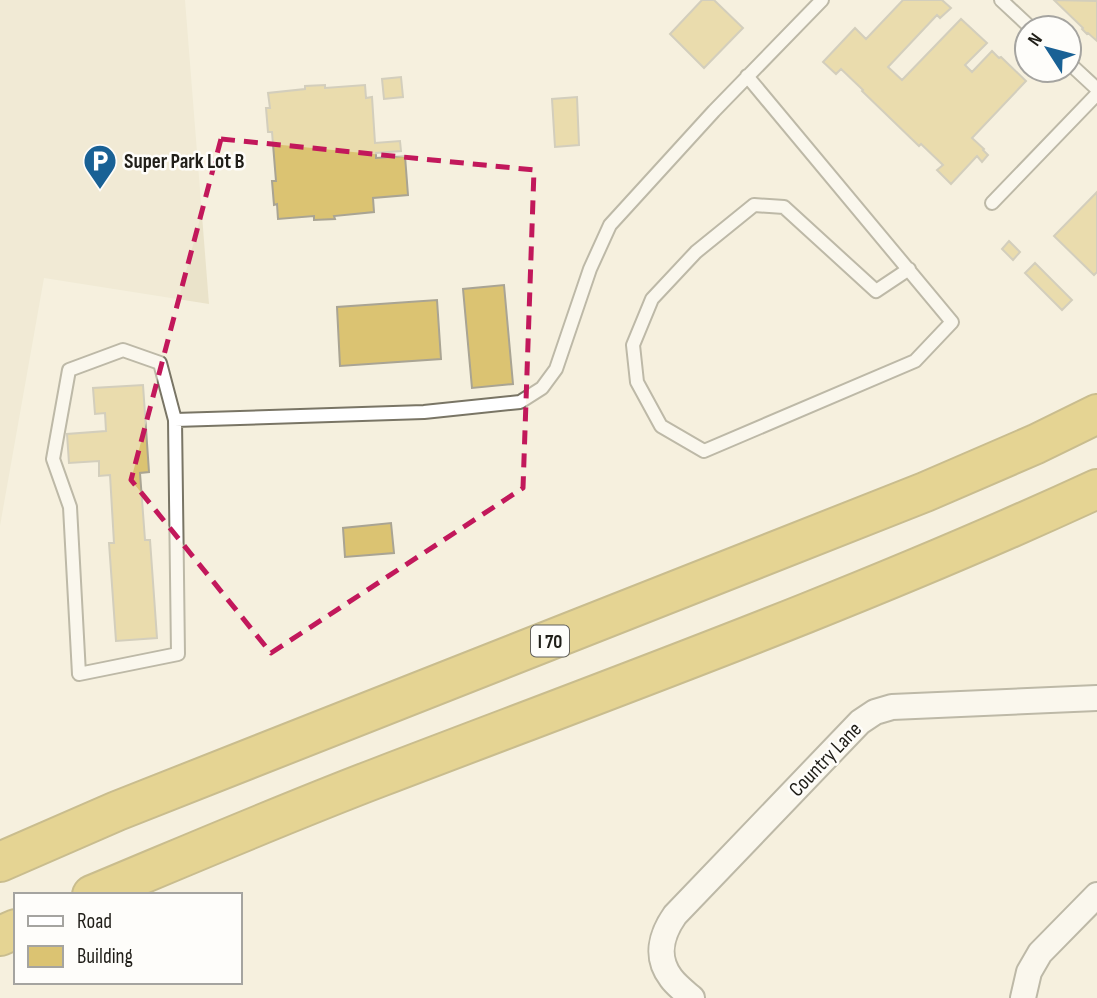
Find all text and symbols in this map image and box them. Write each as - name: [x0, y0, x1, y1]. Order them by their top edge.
- north arrow: [1013, 14, 1083, 84]
- text: N: [1023, 29, 1048, 51]
- parking icon: Super Park Lot B: [81, 142, 119, 191]
- place label: Super Park Lot B: [124, 149, 244, 174]
- road number: I 70: [531, 626, 569, 656]
- street label: Country Lane: [784, 717, 867, 802]
- legend: [14, 893, 242, 984]
- text: Road: [77, 909, 112, 934]
- text: Building: [77, 944, 133, 969]

